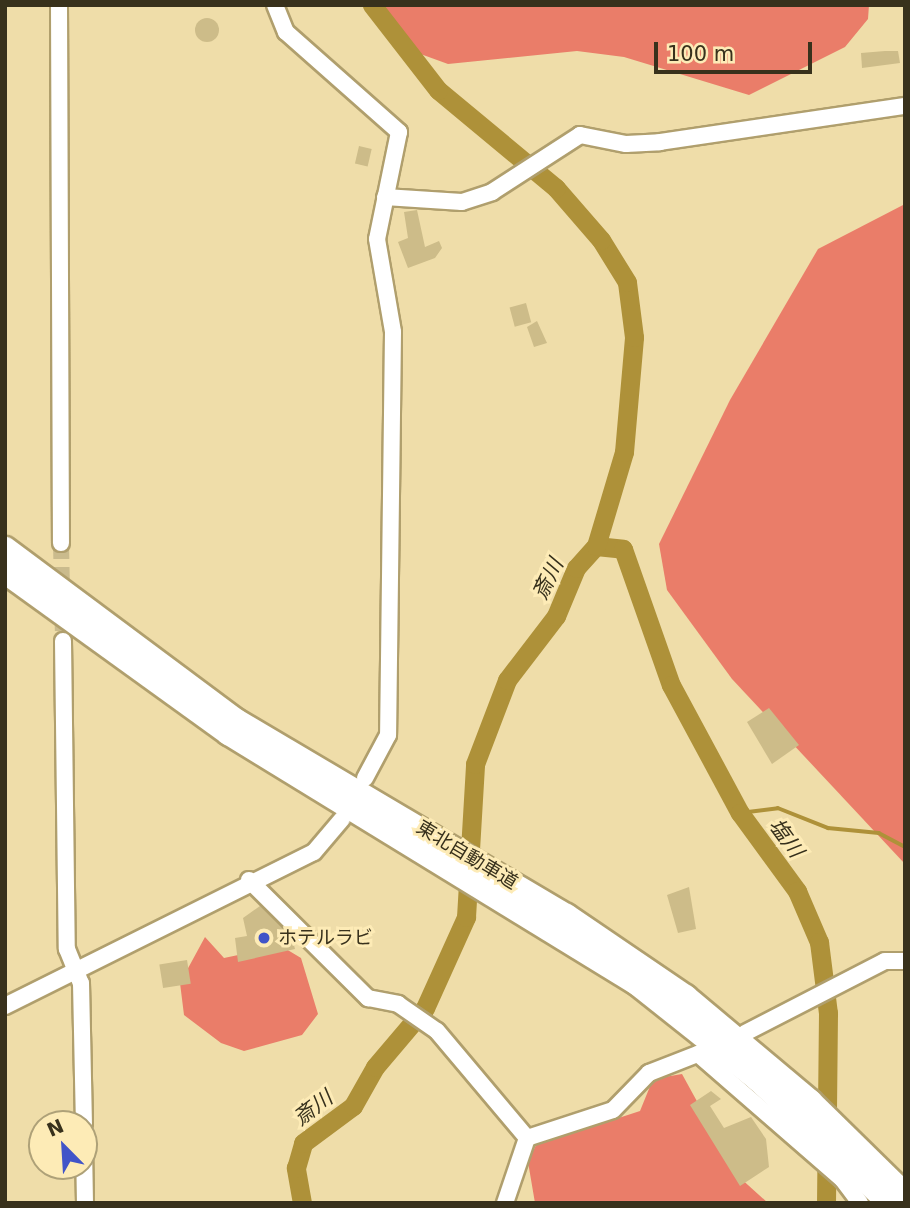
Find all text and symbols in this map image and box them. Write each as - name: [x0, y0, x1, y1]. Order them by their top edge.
- scale bar: [658, 28, 816, 72]
- text: 100 m: [667, 42, 734, 66]
- water label: 斎川: [527, 555, 569, 603]
- water label: 塩川: [763, 814, 809, 862]
- street label: 東北自動車道: [412, 816, 522, 894]
- place label: ホテルラビ: [278, 927, 373, 949]
- marker: ホテルラビ: [256, 930, 272, 946]
- water label: 斎川: [289, 1085, 337, 1131]
- north arrow: [28, 1110, 98, 1180]
- text: N: [44, 1114, 67, 1141]

